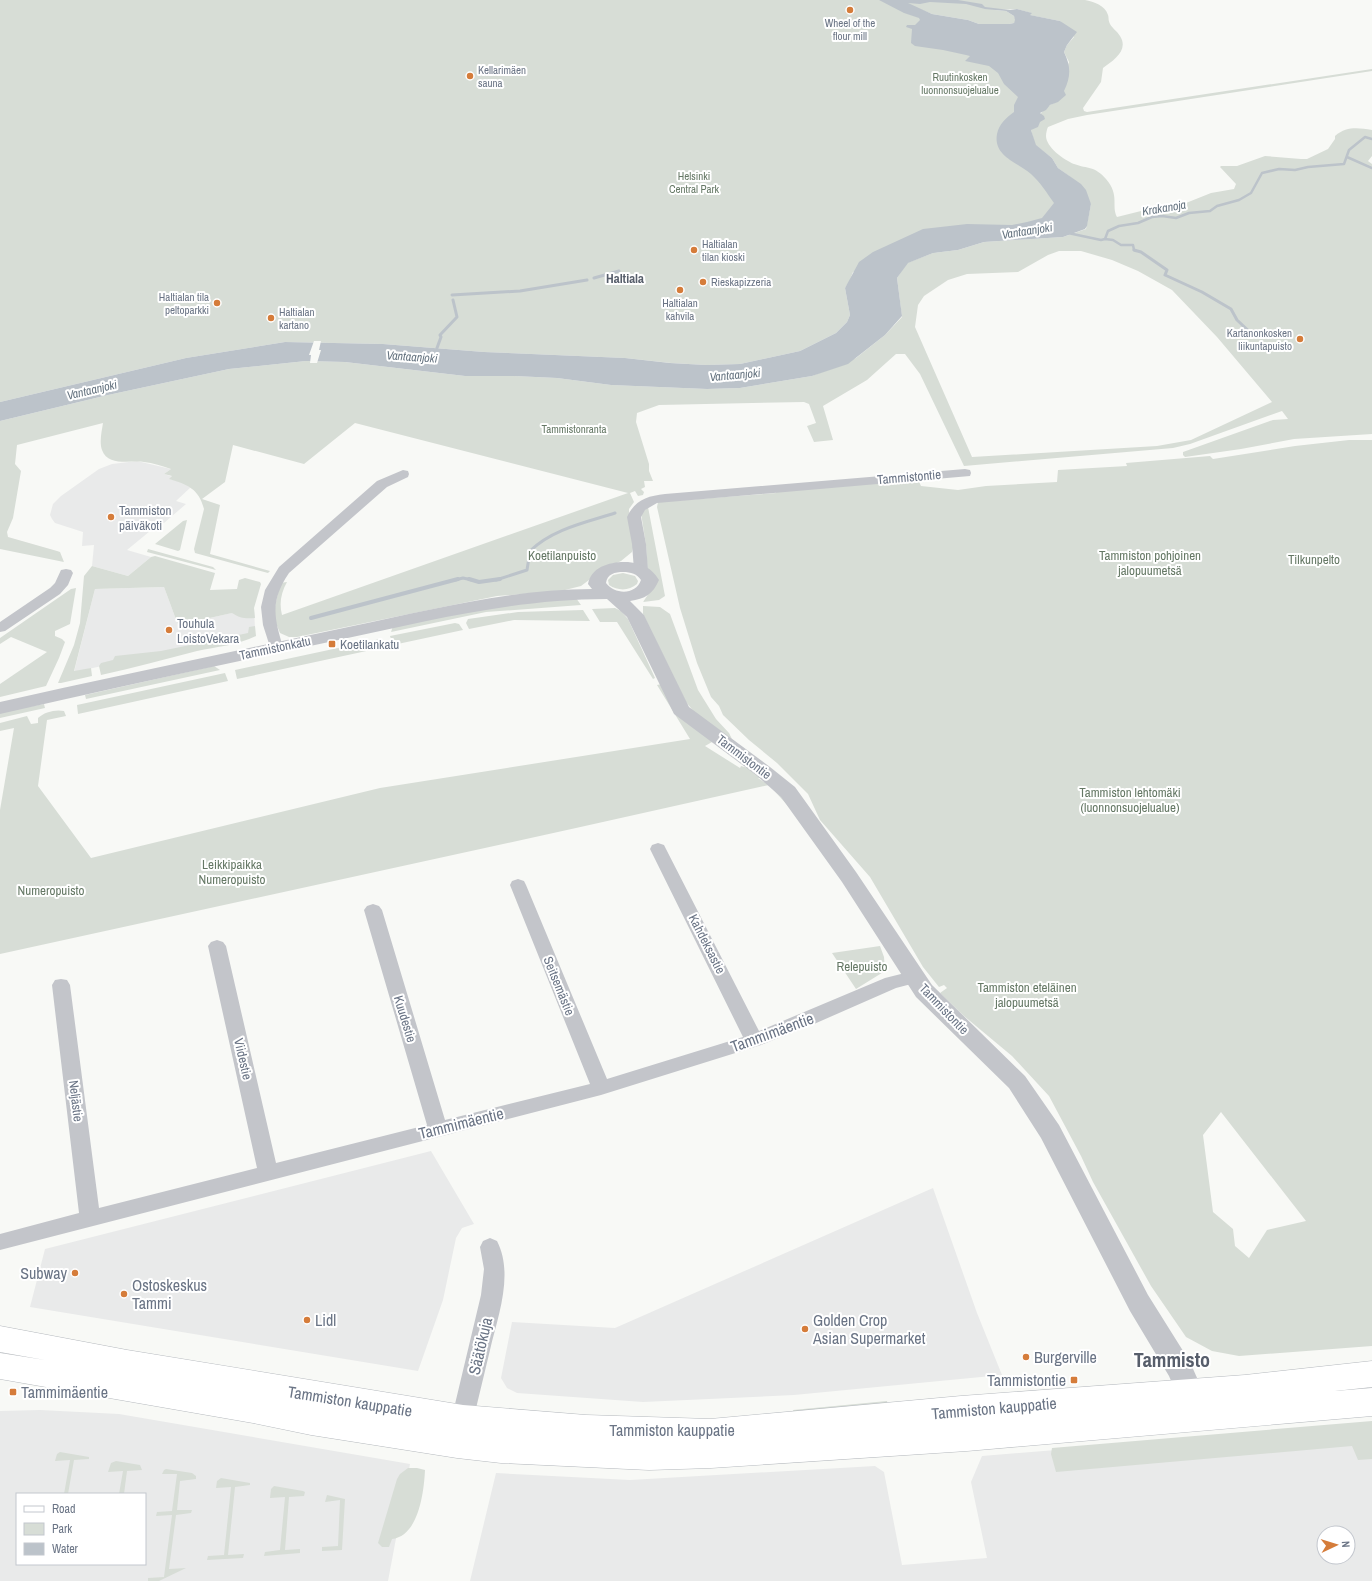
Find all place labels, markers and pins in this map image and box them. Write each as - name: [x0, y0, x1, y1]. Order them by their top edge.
- marker: Wheel of the flour mill: [845, 5, 855, 15]
- place label: Wheel of the flour mill: [825, 16, 875, 43]
- place label: Kellarimäen sauna: [478, 63, 526, 90]
- marker: Kellarimäen sauna: [465, 71, 475, 81]
- place label: Haltialan tilan kioski: [702, 237, 745, 264]
- marker: Haltialan tilan kioski: [689, 245, 699, 255]
- place label: Rieskapizzeria: [711, 275, 771, 289]
- marker: Rieskapizzeria: [698, 277, 708, 287]
- marker: Haltialan kahvila: [675, 285, 685, 295]
- place label: Haltialan tila peltoparkki: [159, 290, 209, 317]
- place label: Haltialan kahvila: [662, 296, 698, 323]
- marker: Haltialan tila peltoparkki: [212, 298, 222, 308]
- place label: Haltialan kartano: [279, 305, 315, 332]
- marker: Haltialan kartano: [266, 313, 276, 323]
- place label: Kartanonkosken liikuntapuisto: [1227, 326, 1292, 353]
- marker: Kartanonkosken liikuntapuisto: [1295, 334, 1305, 344]
- place label: Tammiston päiväkoti: [119, 502, 171, 534]
- marker: Tammiston päiväkoti: [106, 512, 116, 522]
- place label: Touhula LoistoVekara: [177, 615, 239, 647]
- marker: Touhula LoistoVekara: [164, 625, 174, 635]
- place label: Koetilankatu: [340, 636, 399, 653]
- marker: Koetilankatu: [327, 639, 337, 649]
- place label: Subway: [20, 1262, 67, 1284]
- marker: Subway: [70, 1268, 80, 1278]
- place label: Ostoskeskus Tammi: [132, 1274, 207, 1314]
- marker: Ostoskeskus Tammi: [119, 1289, 129, 1299]
- place label: Lidl: [315, 1309, 336, 1331]
- place label: Golden Crop Asian Supermarket: [812, 1309, 926, 1349]
- marker: Lidl: [302, 1315, 312, 1325]
- marker: Golden Crop Asian Supermarket: [800, 1324, 810, 1334]
- place label: Burgerville: [1034, 1346, 1097, 1368]
- marker: Burgerville: [1021, 1352, 1031, 1362]
- place label: Tammistontie: [987, 1369, 1066, 1391]
- marker: Tammistontie: [1069, 1375, 1079, 1385]
- place label: Tammimäentie: [21, 1381, 108, 1403]
- marker: Tammimäentie: [8, 1387, 18, 1397]

